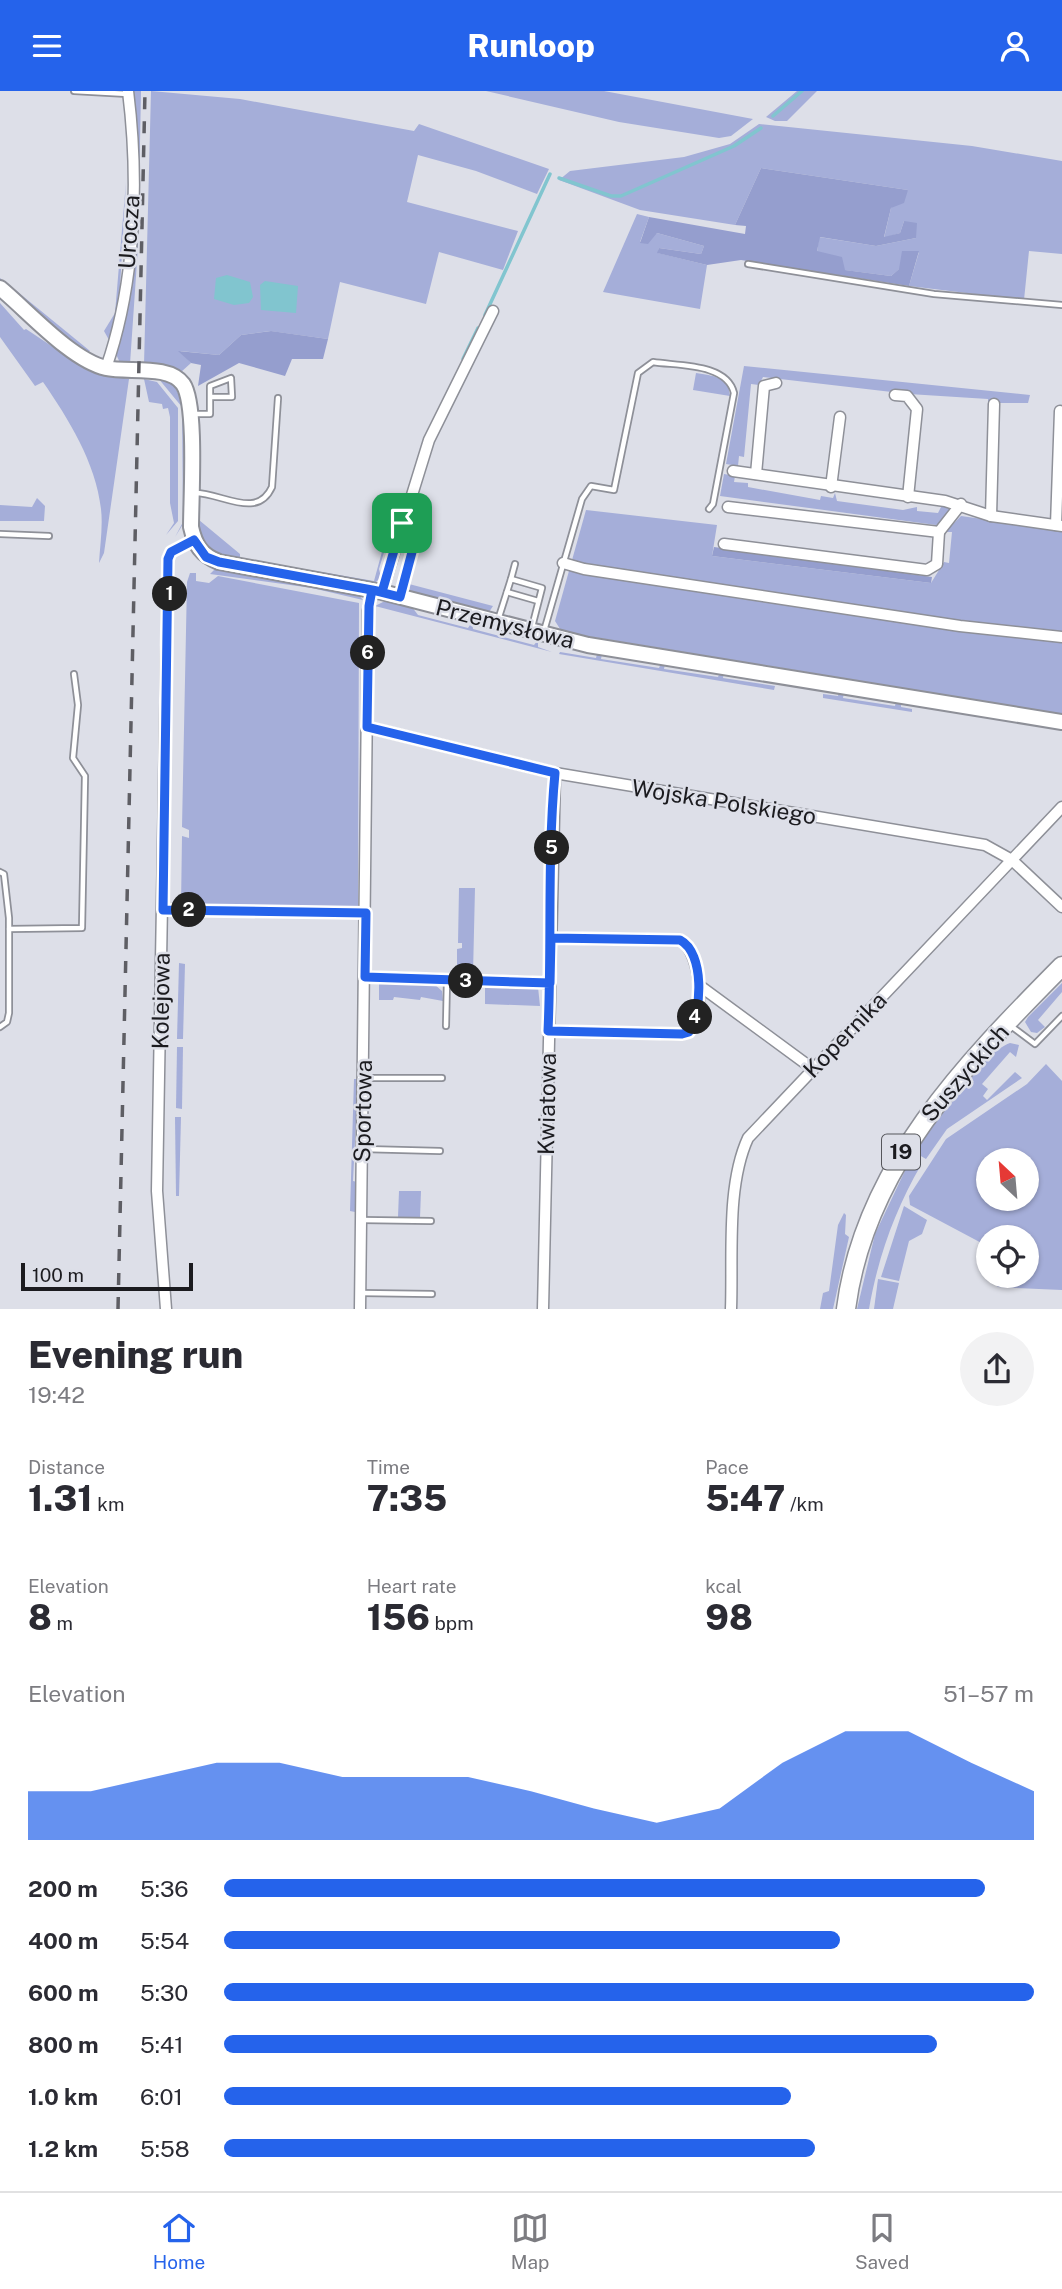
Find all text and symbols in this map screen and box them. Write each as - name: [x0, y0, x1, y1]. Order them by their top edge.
- icon: menu: [28, 27, 66, 65]
- text: Runloop: [467, 27, 595, 64]
- icon: person: [996, 27, 1034, 65]
- street label: Urocza: [112, 194, 145, 270]
- pin: [372, 493, 432, 553]
- icon: arrive: [383, 504, 421, 542]
- pin: 1: [152, 577, 188, 611]
- text: 1: [165, 582, 174, 604]
- street label: Przemysłowa: [433, 593, 577, 654]
- pin: 6: [350, 635, 386, 671]
- text: 6: [361, 641, 374, 663]
- street label: Wojska Polskiego: [630, 774, 818, 829]
- pin: 5: [534, 831, 570, 865]
- text: 5: [545, 836, 558, 858]
- pin: 2: [172, 893, 206, 927]
- text: 2: [182, 898, 195, 920]
- street label: Kolejowa: [146, 952, 175, 1050]
- pin: 3: [448, 963, 484, 999]
- text: 3: [459, 969, 472, 991]
- street label: Kopernika: [797, 986, 892, 1083]
- pin: 4: [678, 999, 712, 1035]
- text: 4: [688, 1005, 701, 1027]
- street label: Suszyckich: [915, 1019, 1014, 1127]
- street label: Kwiatowa: [532, 1053, 561, 1155]
- street label: Sportowa: [348, 1059, 377, 1163]
- road number: 19: [882, 1135, 920, 1169]
- north arrow: [976, 1148, 1040, 1211]
- map controls: [976, 1148, 1039, 1288]
- button: locate: [976, 1225, 1039, 1288]
- scale bar: [21, 1260, 192, 1292]
- text: 100 m: [32, 1264, 84, 1286]
- text: Evening run: [28, 1332, 243, 1377]
- button: share: [960, 1332, 1034, 1406]
- text: 19:42: [28, 1381, 85, 1408]
- text: Distance: [28, 1456, 105, 1478]
- text: Time: [367, 1456, 410, 1478]
- text: Pace: [705, 1456, 749, 1478]
- text: 1.31: [28, 1478, 93, 1519]
- text: 7:35: [367, 1478, 447, 1519]
- text: 5:47: [705, 1478, 785, 1519]
- text: km: [93, 1493, 124, 1515]
- text: /km: [785, 1493, 824, 1515]
- text: Elevation: [28, 1575, 109, 1597]
- text: Heart rate: [367, 1575, 456, 1597]
- text: kcal: [705, 1575, 742, 1597]
- text: 8: [28, 1597, 52, 1638]
- text: 156: [367, 1597, 430, 1638]
- text: 98: [705, 1597, 753, 1638]
- text: m: [52, 1612, 73, 1634]
- text: bpm: [430, 1612, 474, 1634]
- text: Elevation: [28, 1680, 126, 1707]
- text: 51–57 m: [943, 1680, 1034, 1707]
- text: 200 m: [28, 1875, 98, 1902]
- text: 5:36: [140, 1875, 189, 1902]
- text: 400 m: [28, 1927, 98, 1954]
- text: 5:54: [140, 1927, 189, 1954]
- text: 600 m: [28, 1979, 98, 2006]
- text: 5:30: [140, 1979, 188, 2006]
- text: 800 m: [28, 2031, 99, 2058]
- text: 5:41: [140, 2031, 184, 2058]
- text: 1.0 km: [28, 2083, 98, 2110]
- text: 6:01: [140, 2083, 183, 2110]
- text: 1.2 km: [28, 2135, 98, 2162]
- text: 5:58: [140, 2135, 190, 2162]
- tab: Home: [153, 2209, 205, 2273]
- tab: Map: [511, 2209, 549, 2273]
- tab: Saved: [855, 2209, 909, 2273]

